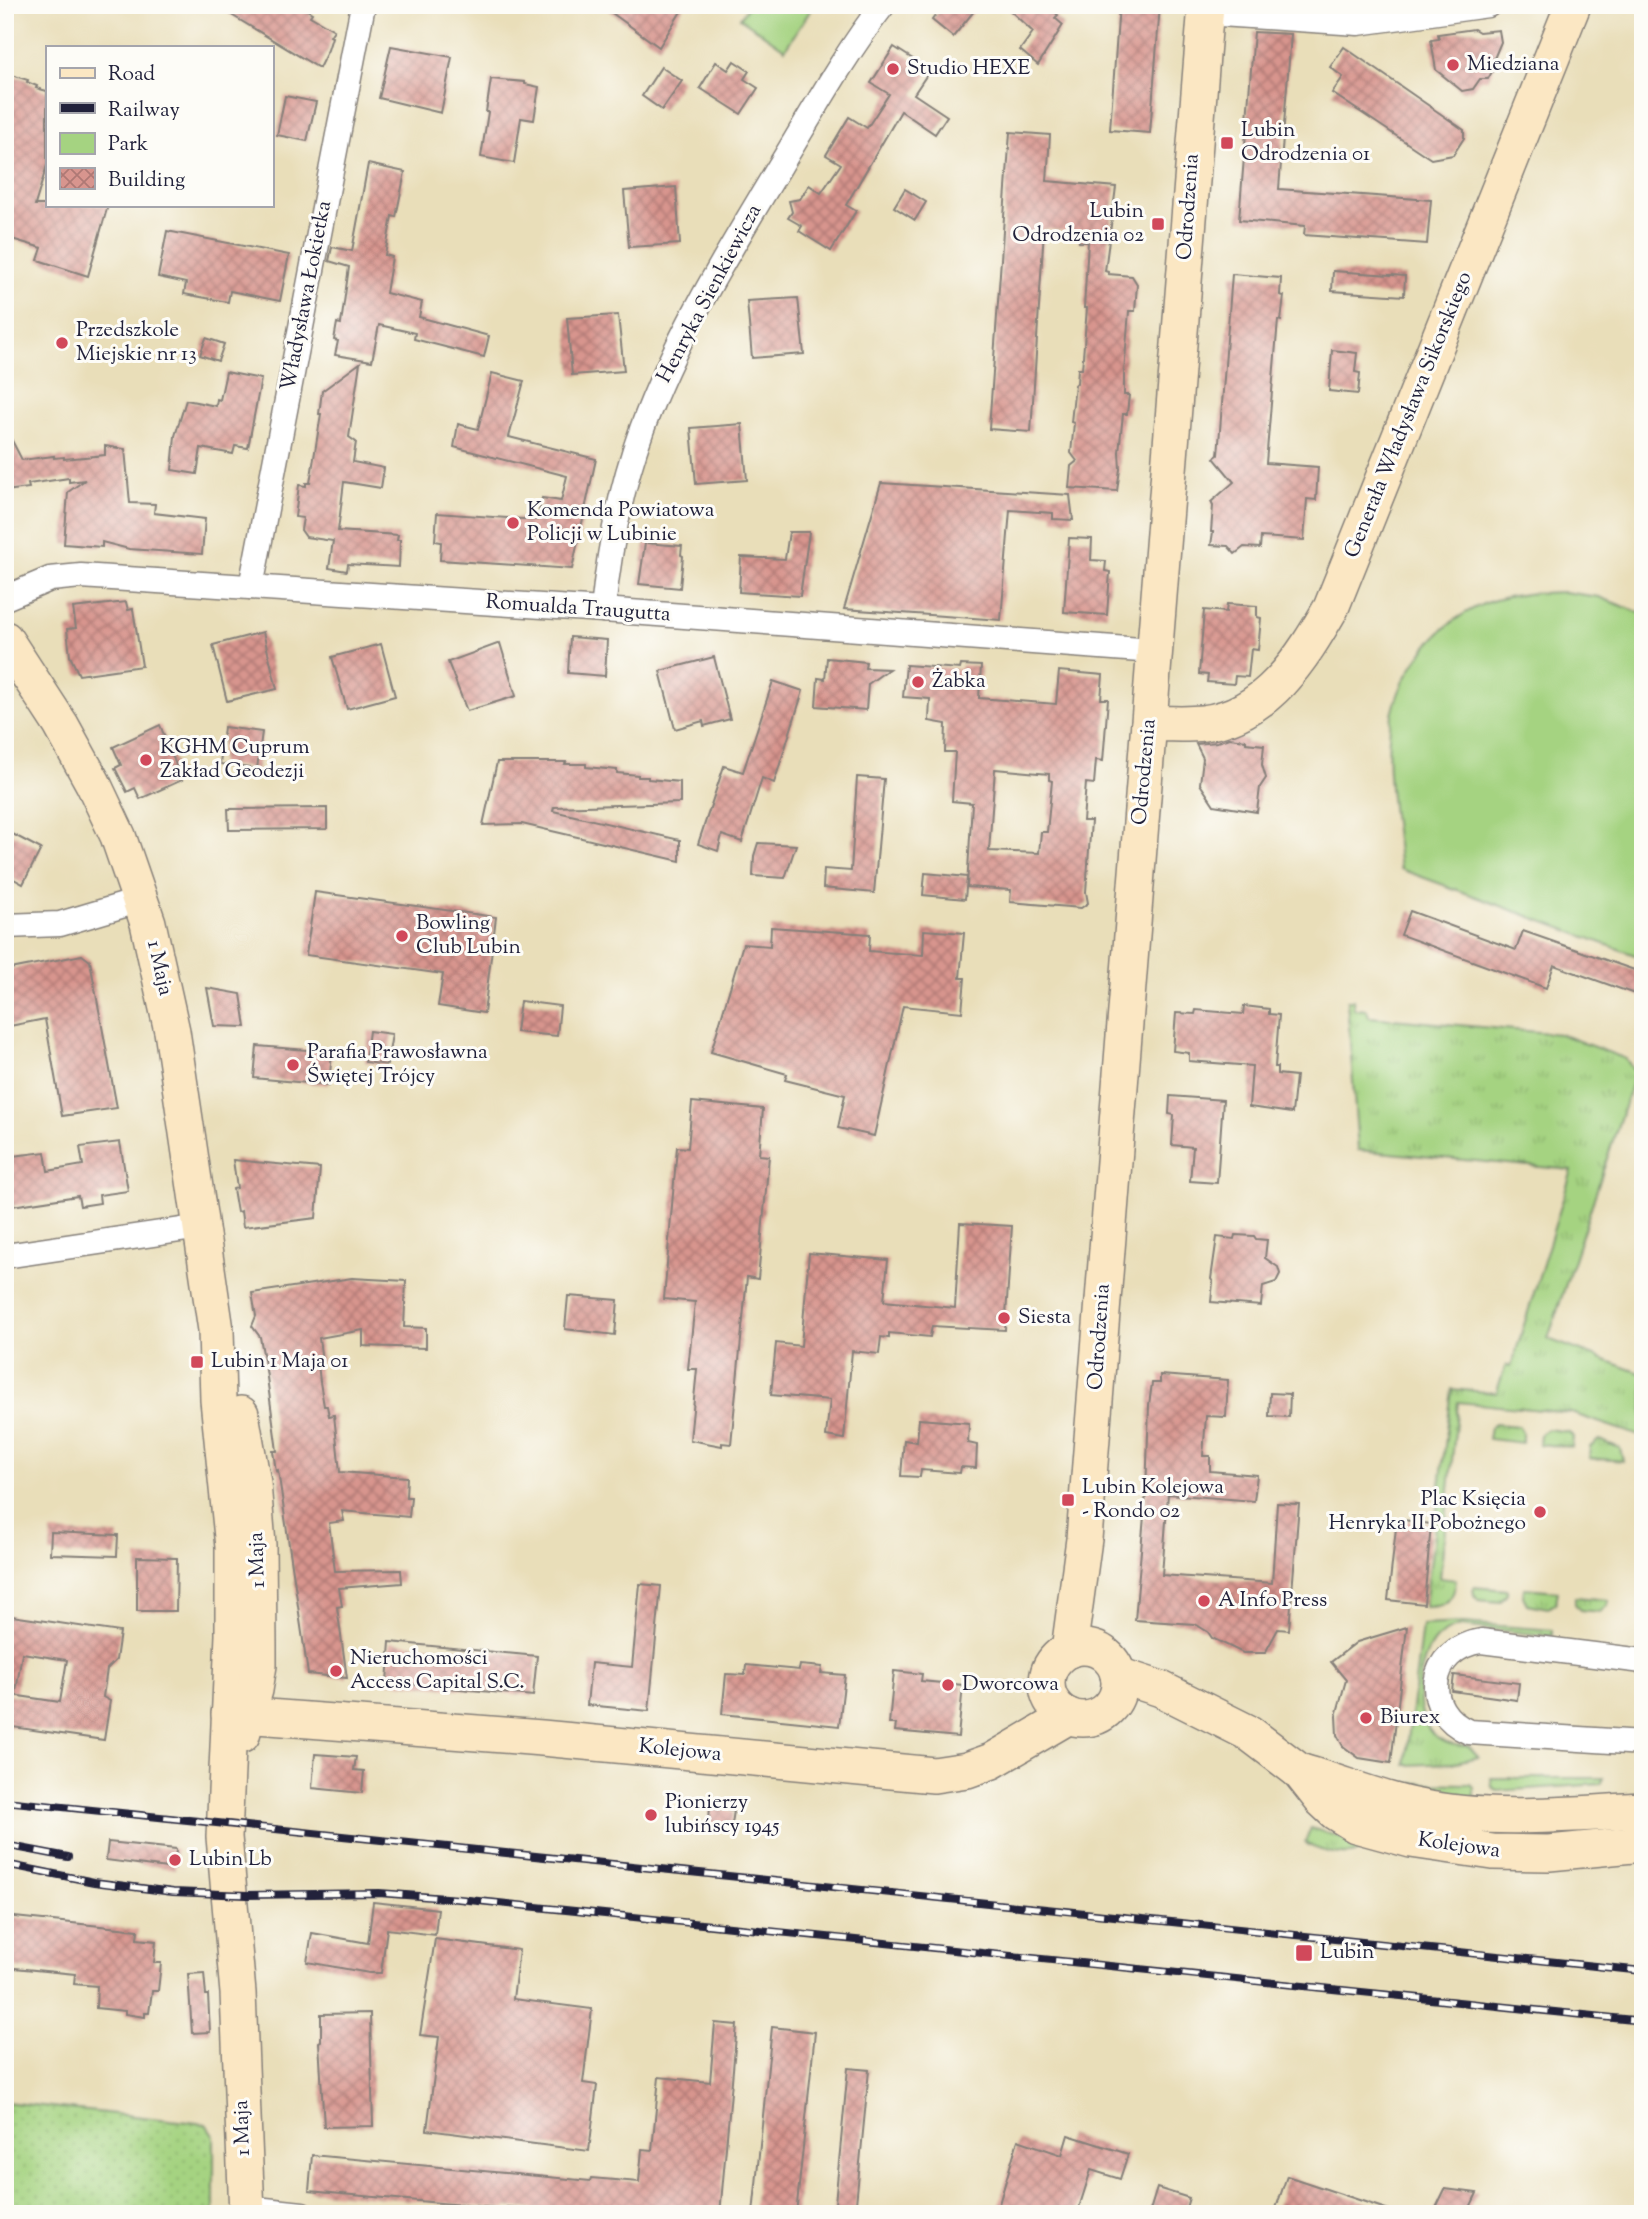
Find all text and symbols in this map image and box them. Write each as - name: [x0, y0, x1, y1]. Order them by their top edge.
- legend: [46, 46, 273, 206]
- place label: Miedziana: [1467, 50, 1560, 80]
- place label: Studio HEXE: [907, 54, 1031, 84]
- marker: Miedziana: [1445, 57, 1461, 73]
- text: Road: [108, 60, 155, 90]
- marker: Studio HEXE: [885, 61, 901, 77]
- text: Railway: [108, 96, 180, 126]
- place label: Lubin Odrodzenia 01: [1241, 116, 1370, 170]
- text: Park: [108, 130, 149, 160]
- marker: Lubin Odrodzenia 01: [1219, 135, 1235, 151]
- street label: Odrodzenia: [1170, 152, 1208, 261]
- text: Building: [108, 166, 185, 196]
- place label: Lubin Odrodzenia 02: [1012, 197, 1144, 251]
- street label: Władysława Łokietka: [274, 198, 340, 394]
- street label: Henryka Sienkiewicza: [650, 199, 770, 389]
- marker: Lubin Odrodzenia 02: [1150, 216, 1166, 232]
- street label: Generała Władysława Sikorskiego: [1338, 267, 1480, 563]
- place label: Przedszkole Miejskie nr 13: [76, 316, 197, 370]
- marker: Przedszkole Miejskie nr 13: [54, 335, 70, 351]
- place label: Komenda Powiatowa Policji w Lubinie: [527, 496, 715, 550]
- marker: Komenda Powiatowa Policji w Lubinie: [505, 515, 521, 531]
- street label: Romualda Traugutta: [485, 588, 672, 630]
- place label: Żabka: [932, 667, 986, 697]
- marker: Żabka: [910, 674, 926, 690]
- street label: Odrodzenia: [1125, 717, 1165, 826]
- place label: KGHM Cuprum Zakład Geodezji: [160, 733, 310, 787]
- marker: KGHM Cuprum Zakład Geodezji: [138, 752, 154, 768]
- place label: Bowling Club Lubin: [416, 909, 521, 963]
- marker: Bowling Club Lubin: [394, 928, 410, 944]
- street label: 1 Maja: [138, 937, 180, 999]
- place label: Parafia Prawosławna Świętej Trójcy: [307, 1038, 488, 1092]
- marker: Parafia Prawosławna Świętej Trójcy: [285, 1057, 301, 1073]
- street label: Odrodzenia: [1081, 1282, 1119, 1391]
- place label: Siesta: [1018, 1303, 1072, 1333]
- marker: Siesta: [996, 1310, 1012, 1326]
- place label: Lubin 1 Maja 01: [211, 1347, 348, 1377]
- marker: Lubin 1 Maja 01: [189, 1354, 205, 1370]
- place label: Lubin Kolejowa - Rondo 02: [1082, 1473, 1224, 1527]
- place label: Plac Księcia Henryka II Pobożnego: [1329, 1485, 1526, 1539]
- marker: Lubin Kolejowa - Rondo 02: [1060, 1492, 1076, 1508]
- marker: Plac Księcia Henryka II Pobożnego: [1532, 1504, 1548, 1520]
- street label: 1 Maja: [242, 1531, 274, 1588]
- place label: A Info Press: [1218, 1586, 1327, 1616]
- marker: A Info Press: [1196, 1593, 1212, 1609]
- place label: Nieruchomości Access Capital S.C.: [350, 1644, 525, 1698]
- marker: Nieruchomości Access Capital S.C.: [328, 1663, 344, 1679]
- place label: Dworcowa: [962, 1670, 1059, 1700]
- marker: Dworcowa: [940, 1677, 956, 1693]
- place label: Biurex: [1380, 1703, 1440, 1733]
- marker: Biurex: [1358, 1710, 1374, 1726]
- street label: Kolejowa: [637, 1732, 723, 1770]
- place label: Pionierzy lubińscy 1945: [665, 1788, 779, 1842]
- marker: Pionierzy lubińscy 1945: [643, 1807, 659, 1823]
- street label: Kolejowa: [1416, 1825, 1503, 1867]
- place label: Lubin Lb: [189, 1845, 272, 1875]
- marker: Lubin Lb: [167, 1852, 183, 1868]
- place label: Lubin: [1320, 1938, 1374, 1968]
- marker: Lubin: [1294, 1943, 1314, 1963]
- street label: 1 Maja: [227, 2099, 259, 2156]

